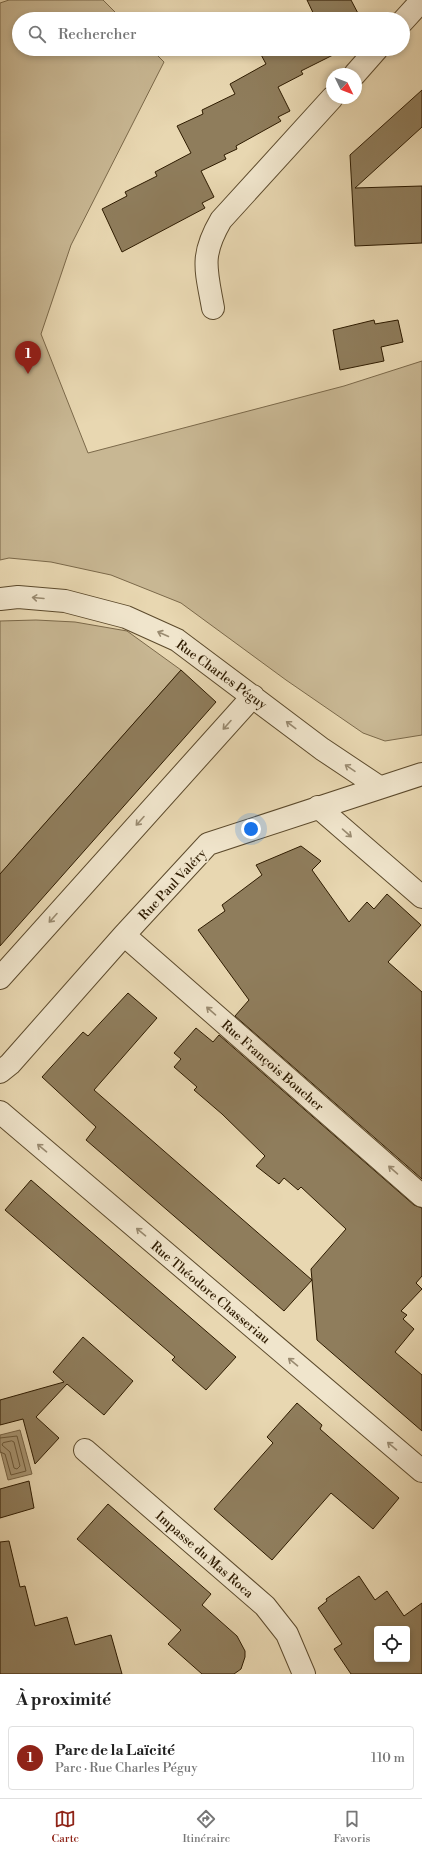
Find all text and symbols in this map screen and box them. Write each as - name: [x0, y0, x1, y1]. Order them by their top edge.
- search box: [12, 12, 410, 56]
- icon: search: [26, 23, 48, 45]
- text: Rechercher: [58, 25, 137, 44]
- north arrow: [326, 68, 362, 104]
- pin: 1: [15, 341, 41, 374]
- one-way arrow: [32, 595, 45, 602]
- one-way arrow: [157, 630, 169, 637]
- street label: Rue Charles Péguy: [173, 637, 270, 713]
- one-way arrow: [222, 719, 231, 730]
- one-way arrow: [286, 721, 297, 729]
- one-way arrow: [345, 764, 356, 772]
- one-way arrow: [136, 816, 145, 826]
- your location: [241, 819, 261, 839]
- one-way arrow: [342, 828, 353, 837]
- street label: Rue Paul Valéry: [136, 845, 210, 924]
- one-way arrow: [49, 913, 58, 923]
- one-way arrow: [205, 1006, 216, 1015]
- street label: Rue François Boucher: [218, 1017, 327, 1115]
- one-way arrow: [37, 1144, 47, 1153]
- one-way arrow: [388, 1166, 398, 1175]
- one-way arrow: [136, 1228, 146, 1237]
- street label: Rue Théodore Chasseriau: [147, 1238, 274, 1348]
- one-way arrow: [288, 1357, 299, 1366]
- one-way arrow: [387, 1442, 398, 1451]
- street label: Impasse du Mas Roca: [152, 1508, 257, 1602]
- map controls: [374, 1626, 410, 1662]
- button: locate: [374, 1626, 410, 1662]
- text: À proximité: [16, 1689, 111, 1711]
- text: Parc de la Laïcité: [55, 1741, 175, 1760]
- text: 1: [27, 1750, 33, 1766]
- text: 110 m: [371, 1750, 405, 1766]
- text: Parc · Rue Charles Péguy: [55, 1760, 198, 1776]
- tab: Carte: [52, 1808, 79, 1846]
- tab: Itinéraire: [182, 1808, 230, 1846]
- tab: Favoris: [334, 1808, 370, 1846]

